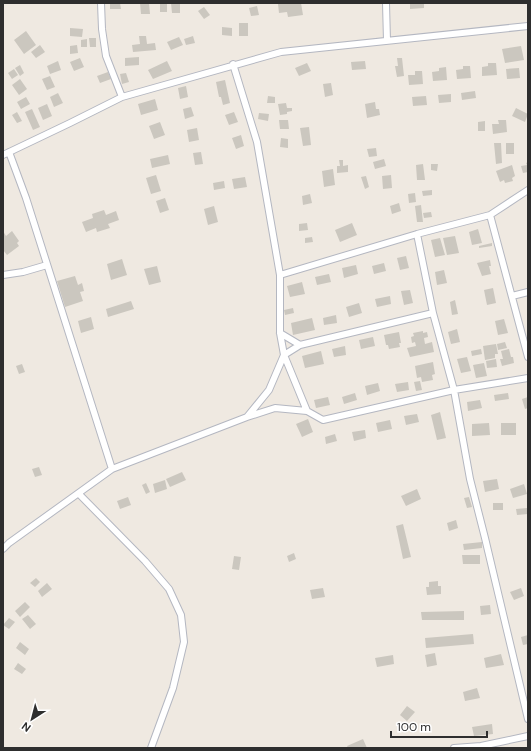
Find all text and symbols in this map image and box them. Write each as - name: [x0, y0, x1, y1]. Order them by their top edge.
- north arrow: [12, 699, 52, 739]
- scale bar: [391, 713, 487, 739]
- text: N: [19, 719, 33, 735]
- text: 100 m: [397, 719, 431, 735]

